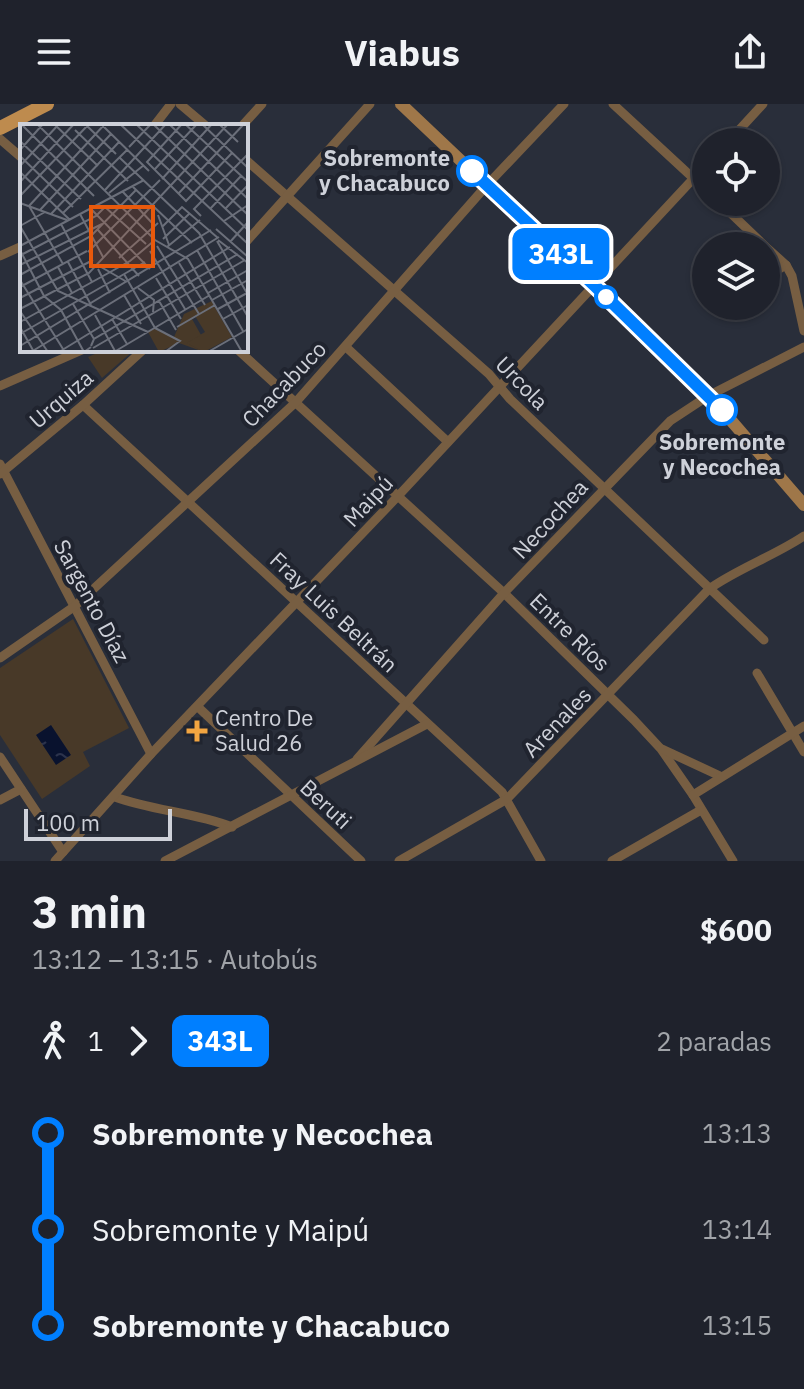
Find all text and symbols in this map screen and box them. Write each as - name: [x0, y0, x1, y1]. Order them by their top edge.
- text: Viabus: [344, 29, 460, 76]
- icon: menu: [32, 30, 76, 74]
- icon: share: [728, 30, 772, 74]
- inset map: [20, 124, 248, 352]
- map controls: [692, 128, 780, 320]
- button: locate: [692, 128, 780, 216]
- place label: Sobremonte y Chacabuco: [319, 143, 450, 197]
- marker: Sobremonte y Chacabuco: [457, 156, 487, 186]
- line badge: 343L: [505, 228, 617, 280]
- button: layers: [692, 232, 780, 320]
- text: 343L: [528, 235, 594, 272]
- unlabelled marker: [595, 286, 617, 308]
- street label: Chacabuco: [235, 334, 332, 433]
- street label: Urcola: [490, 350, 555, 416]
- street label: Urquiza: [23, 363, 99, 434]
- marker: Sobremonte y Necochea: [707, 395, 737, 425]
- place label: Sobremonte y Necochea: [659, 427, 785, 481]
- street label: Maipú: [336, 469, 399, 533]
- street label: Necochea: [506, 473, 594, 564]
- street label: Sargento Díaz: [48, 534, 137, 667]
- street label: Fray Luis Beltrán: [264, 545, 404, 678]
- street label: Entre Ríos: [524, 586, 617, 677]
- street label: Arenales: [516, 680, 597, 763]
- place label: Centro De Salud 26: [215, 703, 313, 757]
- marker: Centro De Salud 26: [186, 720, 208, 742]
- street label: Beruti: [294, 772, 358, 835]
- scale bar: [24, 805, 172, 841]
- text: 100 m: [36, 808, 100, 837]
- text: 3 min: [32, 883, 147, 940]
- text: $600: [700, 910, 772, 949]
- text: 13:12 – 13:15 · Autobús: [32, 942, 318, 976]
- icon: walk: [32, 1019, 76, 1063]
- icon: forward: [116, 1019, 160, 1063]
- text: 343L: [188, 1022, 253, 1059]
- text: 1: [88, 1024, 104, 1058]
- text: 2 paradas: [656, 1024, 772, 1058]
- text: Sobremonte y Necochea: [92, 1114, 433, 1153]
- text: 13:13: [702, 1116, 772, 1150]
- text: Sobremonte y Maipú: [92, 1210, 369, 1249]
- text: 13:14: [702, 1212, 772, 1246]
- text: Sobremonte y Chacabuco: [92, 1306, 450, 1345]
- text: 13:15: [702, 1308, 772, 1342]

